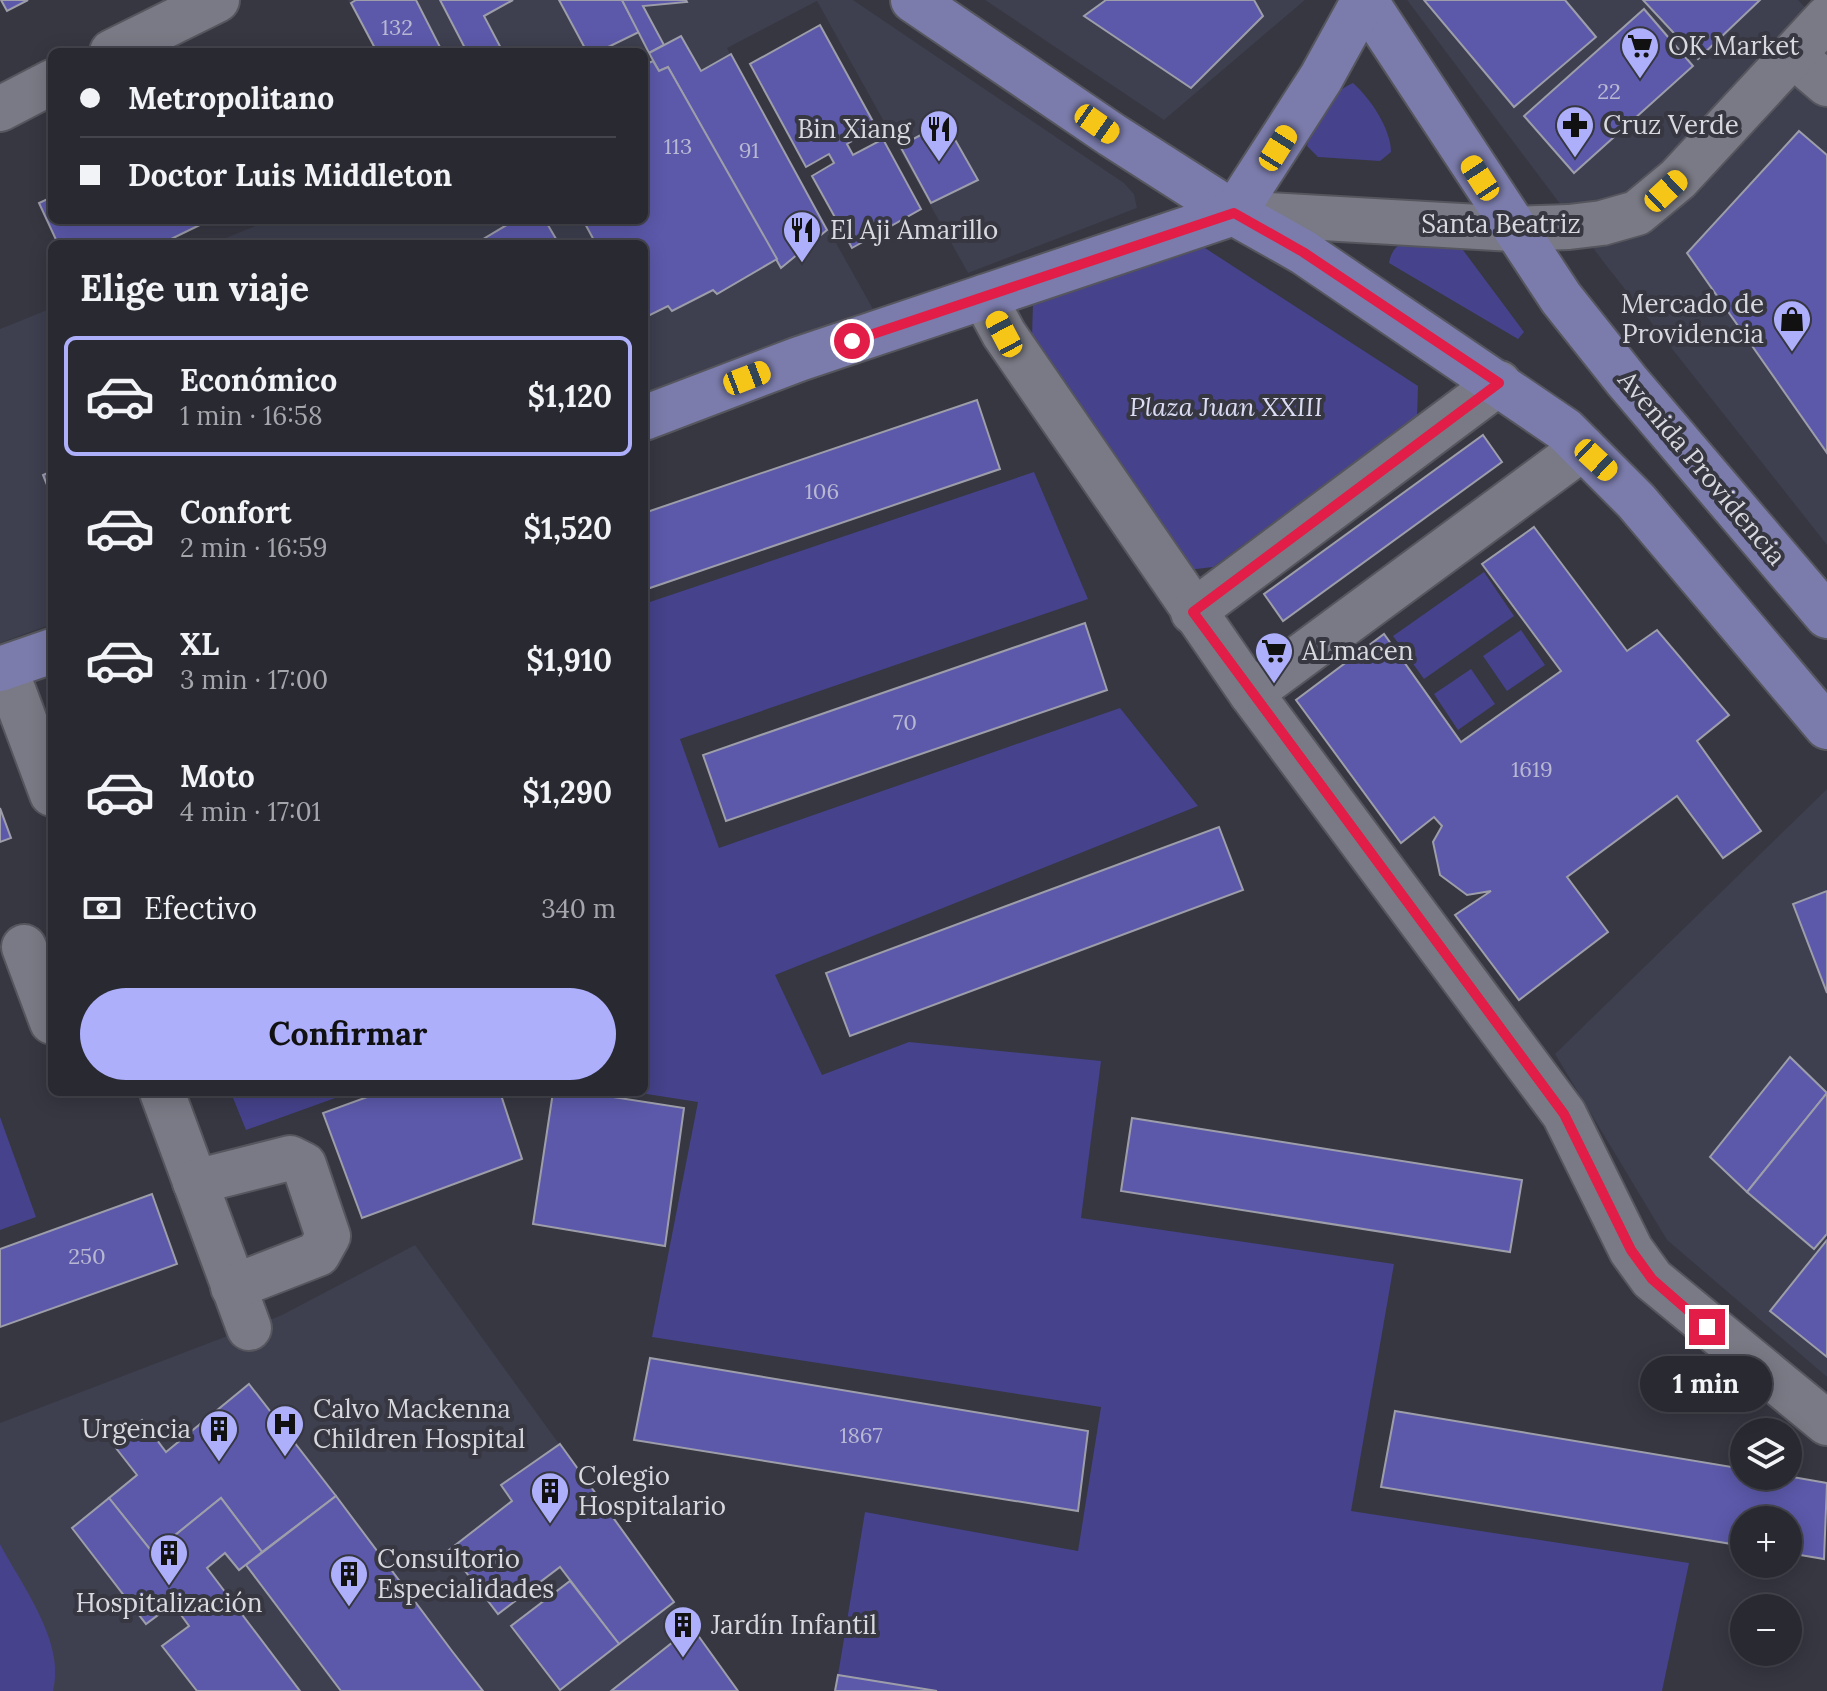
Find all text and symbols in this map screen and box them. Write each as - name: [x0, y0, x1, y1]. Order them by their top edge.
- house number: 132: [381, 13, 413, 41]
- supermarket icon: OK Market: [1619, 25, 1661, 80]
- place label: OK Market: [1668, 29, 1799, 62]
- house number: 22: [1597, 77, 1621, 105]
- text: Metropolitano: [128, 79, 334, 117]
- car: [1070, 100, 1124, 148]
- pharmacy icon: Cruz Verde: [1554, 104, 1596, 159]
- restaurant icon: Bin Xiang: [918, 108, 960, 163]
- place label: Cruz Verde: [1603, 108, 1739, 141]
- place label: Bin Xiang: [797, 112, 912, 145]
- car: [1255, 121, 1301, 175]
- house number: 113: [664, 132, 692, 160]
- house number: 91: [739, 136, 759, 164]
- car: [1457, 151, 1503, 205]
- text: Doctor Luis Middleton: [128, 156, 452, 194]
- car: [1640, 166, 1692, 216]
- street label: Santa Beatriz: [1421, 207, 1581, 240]
- restaurant icon: El Aji Amarillo: [781, 209, 823, 264]
- place label: El Aji Amarillo: [830, 213, 998, 246]
- text: Elige un viaje: [80, 265, 309, 311]
- place label: Mercado de Providencia: [1621, 287, 1764, 350]
- shop icon: Mercado de Providencia: [1771, 298, 1813, 353]
- car: [982, 307, 1026, 361]
- route start: [834, 323, 870, 359]
- car: [720, 358, 774, 398]
- icon: car: [84, 360, 156, 432]
- text: Económico: [180, 361, 337, 399]
- street label: Avenida Providencia: [1611, 363, 1793, 572]
- text: $1,120: [527, 377, 612, 415]
- park label: Plaza Juan XXIII: [1129, 390, 1323, 423]
- text: 1 min · 16:58: [180, 399, 323, 432]
- car: [1570, 435, 1622, 485]
- house number: 106: [805, 477, 839, 505]
- icon: car: [84, 492, 156, 564]
- text: Confort: [180, 493, 291, 531]
- text: $1,520: [523, 509, 612, 547]
- text: 2 min · 16:59: [180, 531, 328, 564]
- icon: car: [84, 624, 156, 696]
- text: XL: [180, 625, 219, 663]
- supermarket icon: ALmacen: [1253, 630, 1295, 685]
- place label: ALmacen: [1301, 634, 1414, 667]
- text: $1,910: [526, 641, 612, 679]
- text: 3 min · 17:00: [180, 663, 328, 696]
- house number: 70: [893, 708, 917, 736]
- house number: 1619: [1511, 755, 1553, 783]
- icon: car: [84, 756, 156, 828]
- text: Moto: [180, 757, 255, 795]
- text: $1,290: [522, 773, 612, 811]
- text: 4 min · 17:01: [180, 795, 321, 828]
- icon: cash: [80, 886, 124, 930]
- text: Efectivo: [144, 889, 257, 927]
- text: 340 m: [541, 892, 616, 925]
- button: Confirmar: [80, 988, 616, 1080]
- house number: 250: [68, 1242, 106, 1270]
- route end: [1689, 1309, 1725, 1345]
- callout: 1 min: [1641, 1355, 1773, 1411]
- text: 1 min: [1673, 1367, 1739, 1400]
- place label: Calvo Mackenna Children Hospital: [313, 1392, 525, 1455]
- hospital icon: Calvo Mackenna Children Hospital: [264, 1403, 306, 1458]
- building icon: Urgencia: [198, 1408, 240, 1463]
- place label: Urgencia: [82, 1412, 191, 1445]
- map controls: [1730, 1418, 1802, 1666]
- button: layers: [1730, 1418, 1802, 1490]
- house number: 1867: [839, 1421, 883, 1449]
- place label: Colegio Hospitalario: [578, 1459, 726, 1522]
- building icon: Colegio Hospitalario: [529, 1470, 571, 1525]
- button: +: [1730, 1506, 1802, 1578]
- building icon: Hospitalización: [148, 1532, 190, 1587]
- place label: Consultorio Especialidades: [377, 1542, 554, 1605]
- building icon: Consultorio Especialidades: [328, 1553, 370, 1608]
- place label: Hospitalización: [76, 1586, 262, 1619]
- button: −: [1730, 1594, 1802, 1666]
- building icon: Jardín Infantil: [662, 1604, 704, 1659]
- place label: Jardín Infantil: [710, 1608, 877, 1641]

